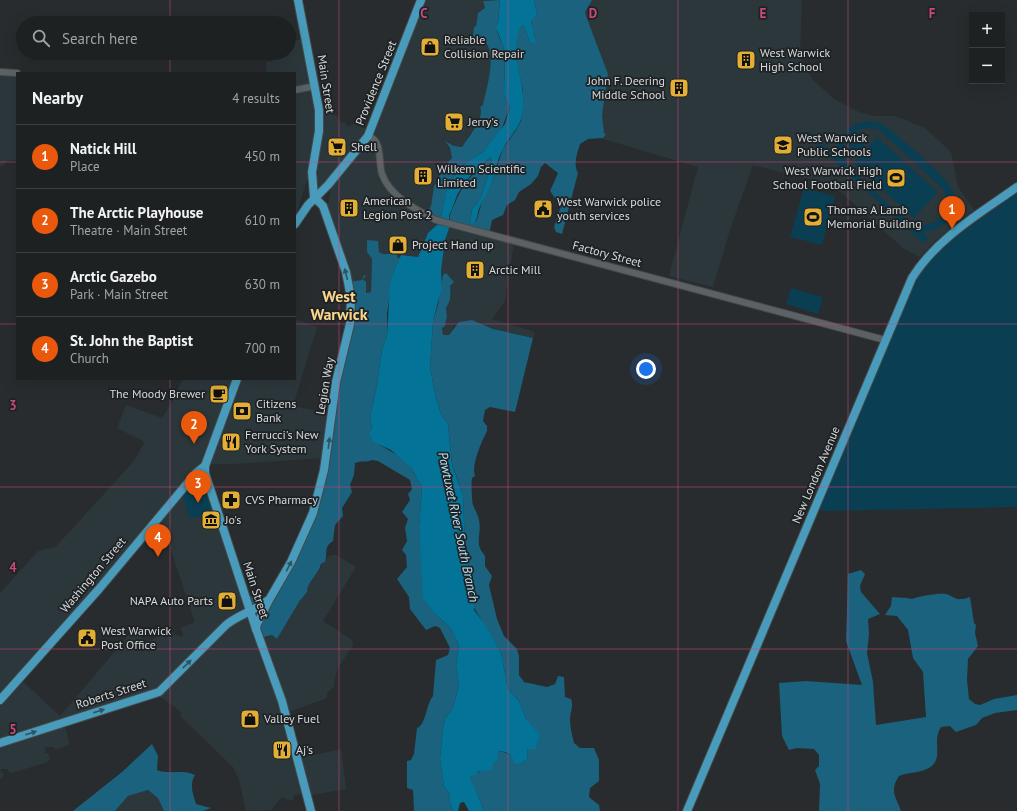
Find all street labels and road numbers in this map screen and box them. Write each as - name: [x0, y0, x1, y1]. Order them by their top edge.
- street label: Providence Street: [352, 38, 399, 127]
- street label: Main Street: [314, 54, 339, 114]
- street label: Factory Street: [571, 237, 643, 270]
- street label: Legion Way: [312, 356, 337, 416]
- street label: New London Avenue: [788, 424, 843, 526]
- street label: Washington Street: [57, 534, 129, 616]
- street label: Main Street: [240, 559, 273, 620]
- street label: Roberts Street: [74, 675, 148, 712]

